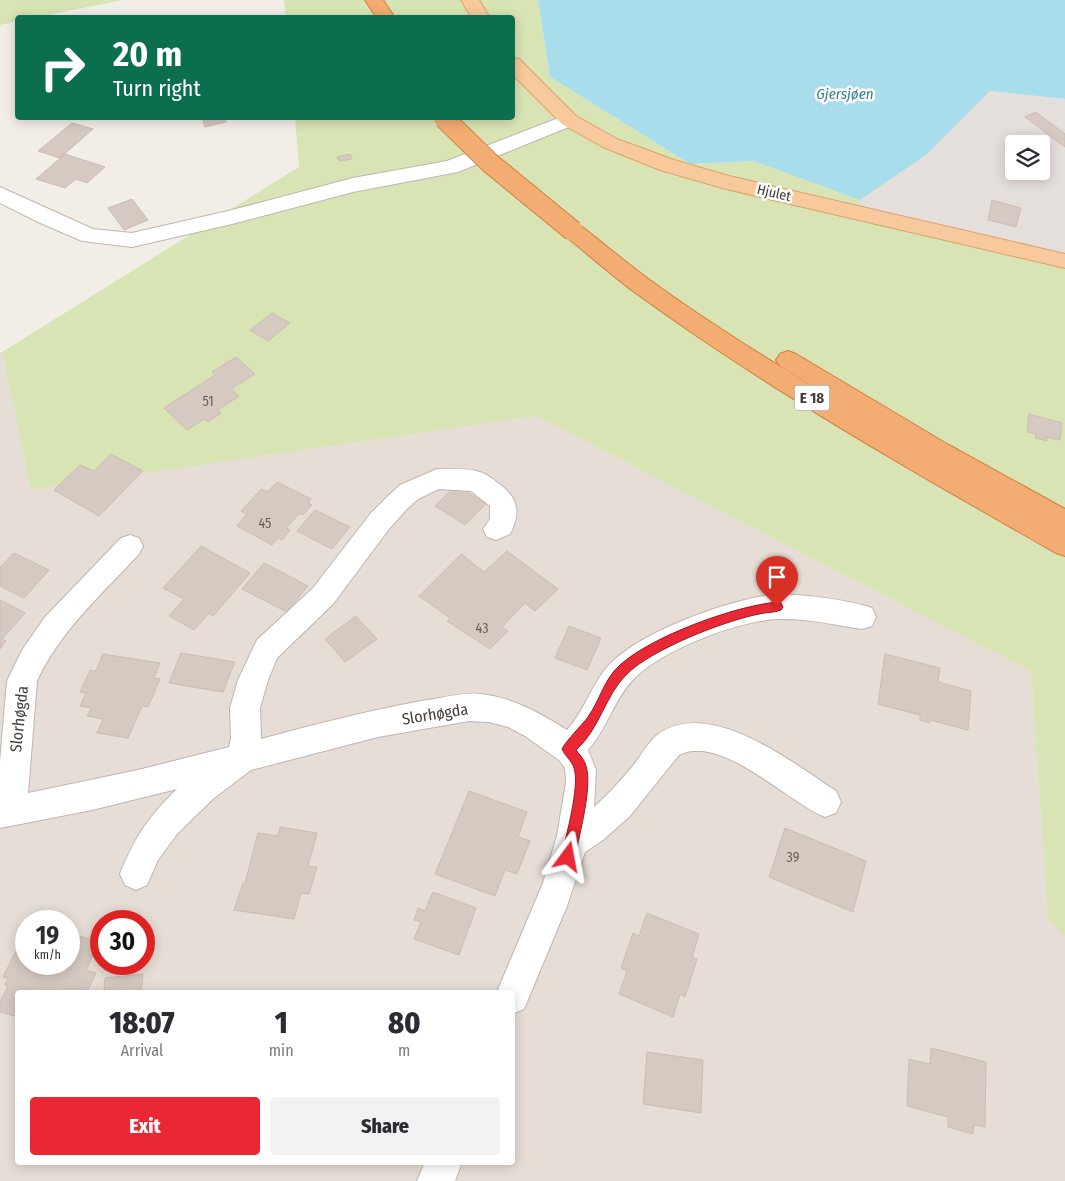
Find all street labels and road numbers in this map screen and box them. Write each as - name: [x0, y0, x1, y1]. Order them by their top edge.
- street label: Hjulet: [755, 181, 793, 205]
- road number: E 18: [794, 386, 830, 410]
- street label: Slorhøgda: [6, 685, 32, 753]
- street label: Slorhøgda: [401, 699, 470, 729]

